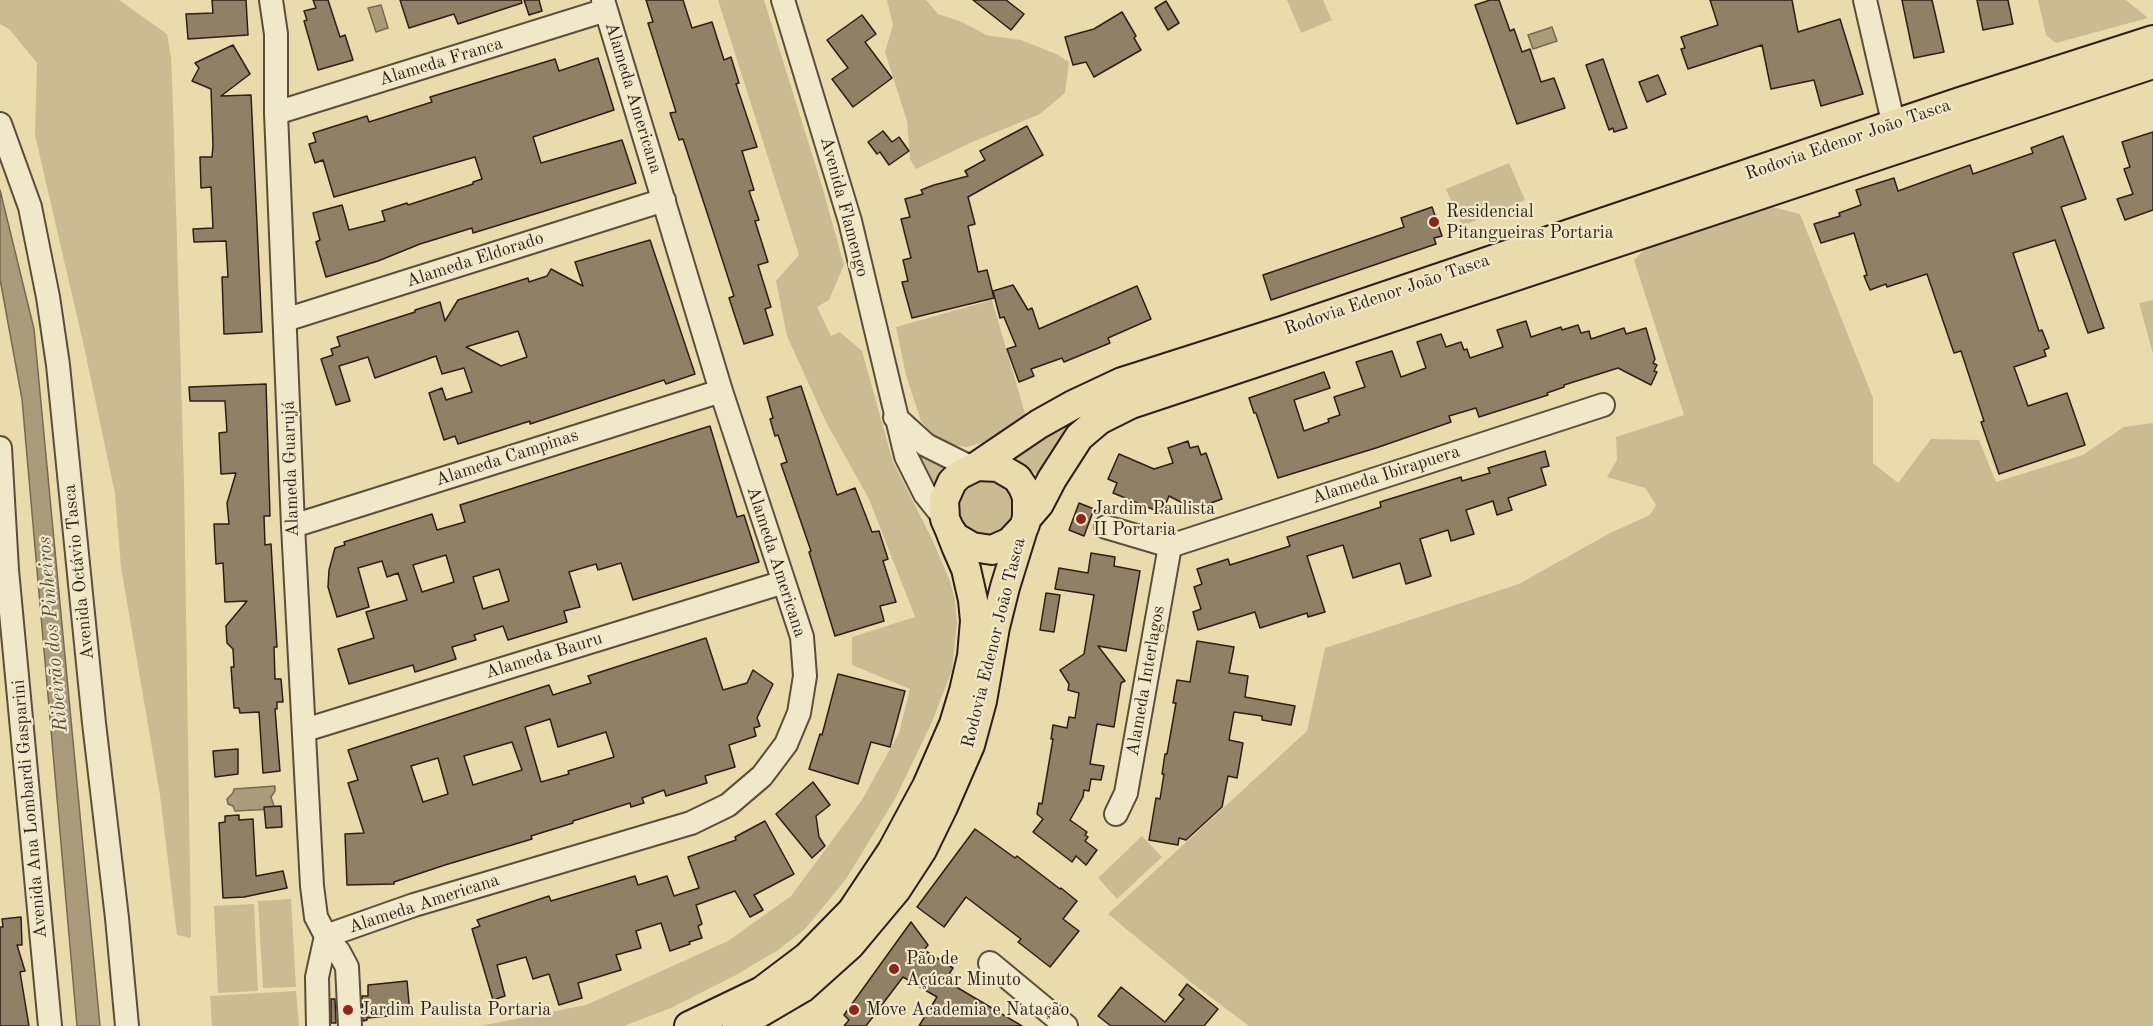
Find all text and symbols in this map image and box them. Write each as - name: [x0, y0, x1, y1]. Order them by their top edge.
- street label: Alameda Americana: [600, 20, 666, 176]
- street label: Alameda Franca: [376, 33, 506, 91]
- street label: Rodovia Edenor João Tasca: [1742, 95, 1954, 185]
- street label: Avenida Flamengo: [815, 135, 873, 279]
- place label: Residencial Pitangueiras Portaria: [1446, 201, 1614, 244]
- marker: Residencial Pitangueiras Portaria: [1427, 215, 1441, 229]
- street label: Alameda Eldorado: [403, 228, 547, 292]
- street label: Rodovia Edenor João Tasca: [1281, 250, 1493, 340]
- street label: Alameda Guarujá: [278, 400, 304, 538]
- street label: Alameda Campinas: [433, 425, 581, 491]
- street label: Alameda Ibirapuera: [1309, 441, 1463, 509]
- street label: Avenida Octávio Tasca: [59, 483, 99, 661]
- street label: Alameda Americana: [741, 484, 811, 640]
- place label: Jardim Paulista II Portaria: [1093, 498, 1215, 540]
- marker: Jardim Paulista II Portaria: [1074, 512, 1088, 526]
- water label: Ribeirão dos Pinheiros: [32, 535, 74, 733]
- street label: Rodovia Edenor João Tasca: [957, 536, 1031, 750]
- street label: Alameda Interlagos: [1122, 604, 1170, 758]
- street label: Alameda Bauru: [483, 628, 605, 684]
- street label: Avenida Ana Lombardi Gasparini: [8, 679, 52, 939]
- street label: Alameda Americana: [346, 869, 502, 939]
- place label: Pão de Açúcar Minuto: [906, 948, 1021, 990]
- marker: Pão de Açúcar Minuto: [887, 962, 901, 976]
- place label: Jardim Paulista Portaria: [360, 999, 551, 1021]
- place label: Move Academia e Natação: [866, 999, 1069, 1021]
- marker: Jardim Paulista Portaria: [341, 1003, 355, 1017]
- marker: Move Academia e Natação: [847, 1003, 861, 1017]

